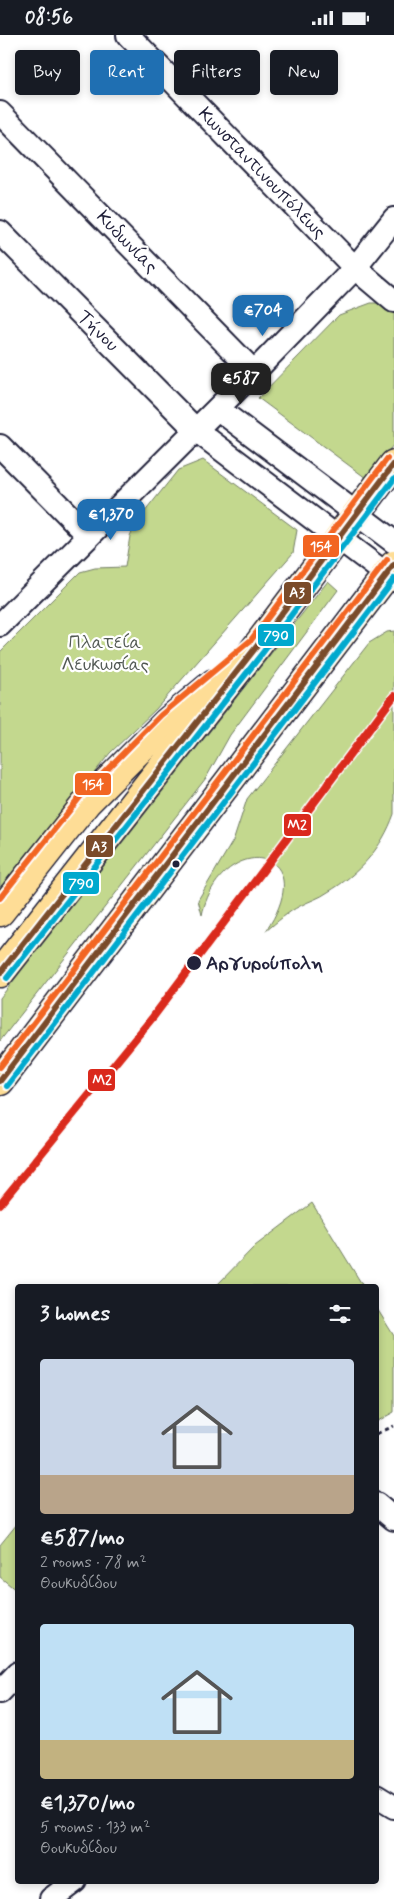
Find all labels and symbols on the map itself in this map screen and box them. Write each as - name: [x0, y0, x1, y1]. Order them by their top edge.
- street label: Κωνσταντινουπόλεως: [193, 102, 331, 244]
- street label: Κυδωνίας: [91, 205, 163, 279]
- pin: €704: [233, 295, 293, 337]
- street label: Τήνου: [72, 305, 124, 357]
- pin: €587: [211, 363, 271, 405]
- pin: €1,370: [70, 499, 152, 541]
- line badge: 154: [302, 534, 340, 558]
- text: 154: [310, 538, 333, 556]
- line badge: Α3: [283, 581, 312, 605]
- text: Α3: [289, 584, 305, 602]
- line badge: 790: [257, 623, 295, 647]
- text: 790: [263, 627, 289, 645]
- park label: Πλατεία Λευκωσίας: [61, 630, 149, 677]
- line badge: 154: [74, 772, 112, 796]
- text: 154: [82, 776, 105, 794]
- line badge: Μ2: [283, 813, 312, 837]
- text: Μ2: [287, 816, 307, 834]
- line badge: Α3: [85, 834, 114, 858]
- text: Α3: [91, 838, 107, 856]
- unlabelled marker: [171, 859, 181, 869]
- line badge: 790: [62, 871, 100, 895]
- text: 790: [68, 875, 94, 893]
- place label: Αργυρούπολη: [206, 951, 323, 976]
- marker: Αργυρούπολη: [185, 954, 203, 972]
- line badge: Μ2: [87, 1068, 116, 1092]
- text: Μ2: [92, 1071, 112, 1089]

